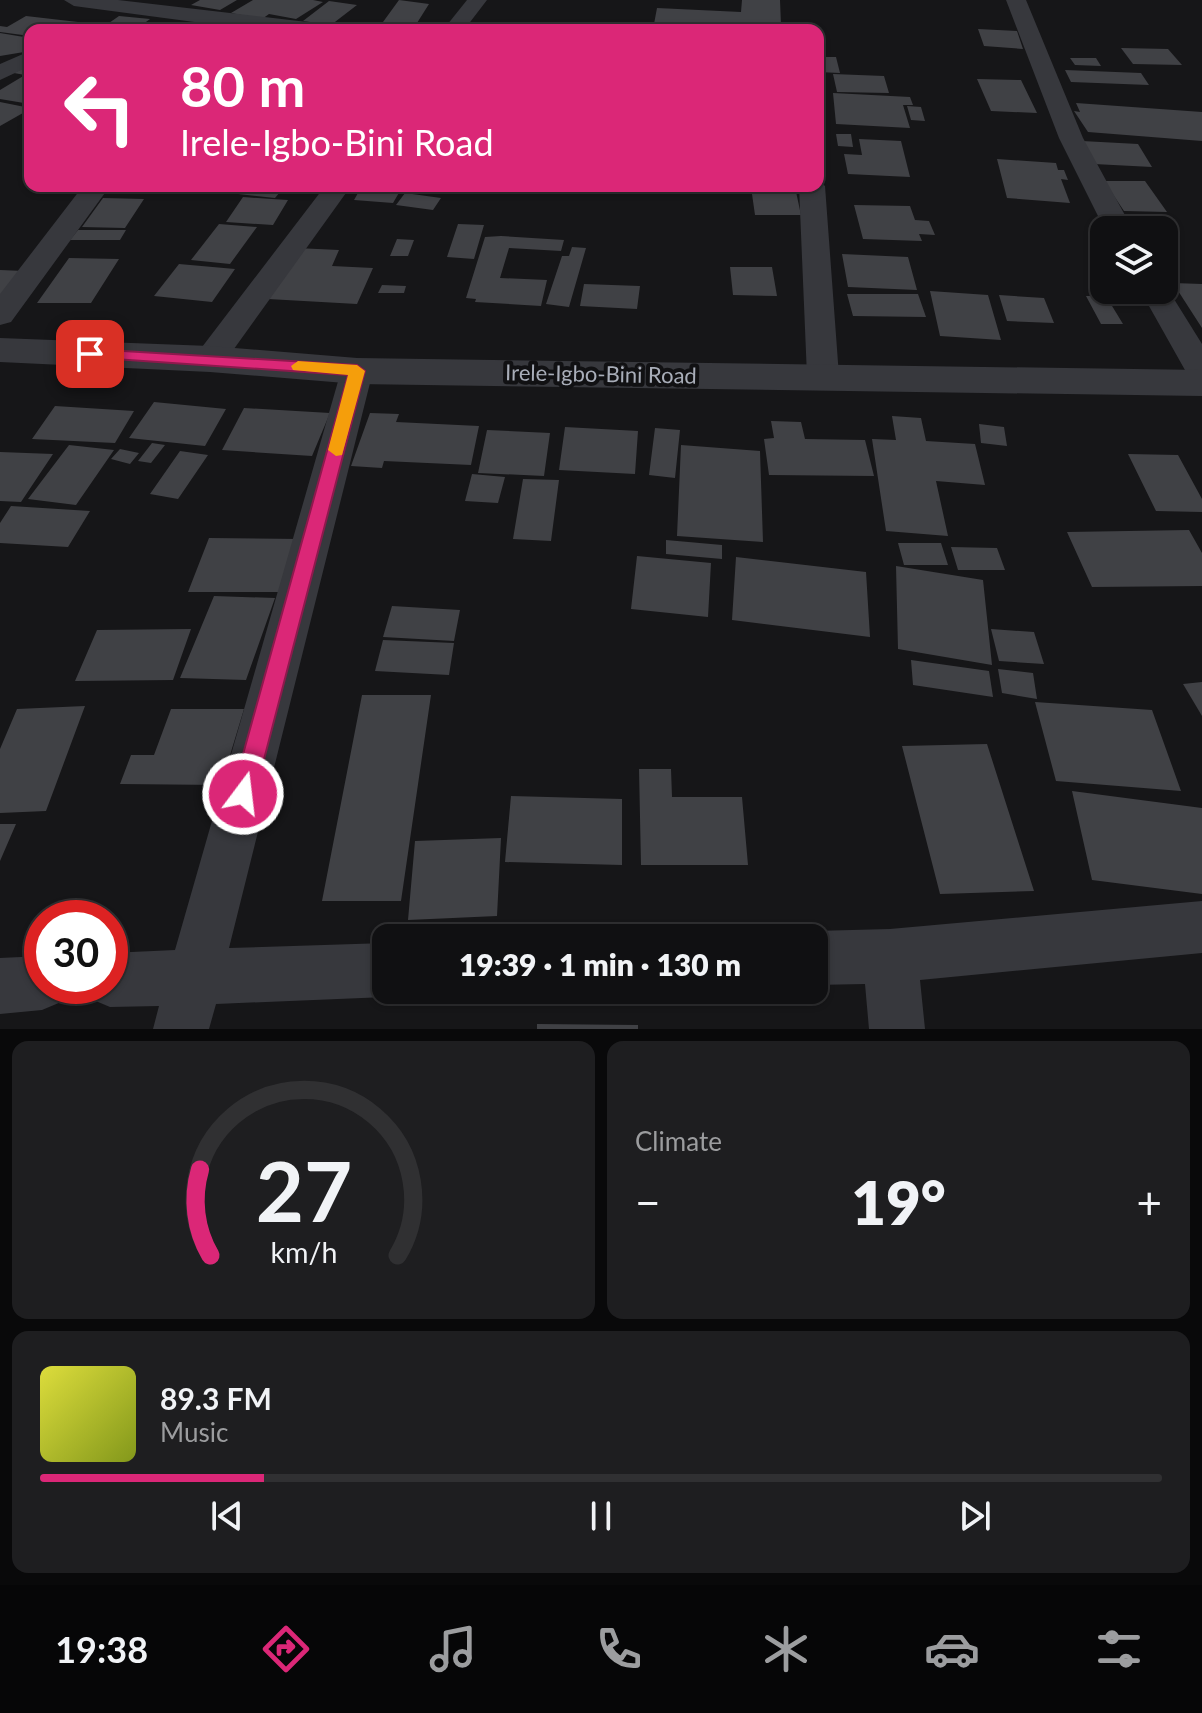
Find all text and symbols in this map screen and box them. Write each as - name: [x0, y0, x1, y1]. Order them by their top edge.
- text: 80 m: [180, 52, 305, 119]
- icon: left: [48, 56, 152, 160]
- text: Irele-Igbo-Bini Road: [180, 120, 494, 164]
- map controls: [1090, 216, 1178, 304]
- button: layers: [1090, 216, 1178, 304]
- pin: [56, 320, 124, 388]
- icon: arrive: [68, 332, 112, 376]
- street label: Irele-Igbo-Bini Road: [505, 358, 697, 389]
- position arrow: [201, 752, 285, 836]
- speed limit sign: 30: [24, 900, 128, 1004]
- text: 19:39 · 1 min · 130 m: [459, 946, 741, 982]
- text: Climate: [635, 1125, 722, 1157]
- text: 27: [255, 1140, 352, 1240]
- text: 19°: [851, 1166, 946, 1238]
- text: −: [635, 1176, 661, 1228]
- text: +: [1136, 1176, 1162, 1228]
- text: km/h: [270, 1235, 337, 1269]
- text: 89.3 FM: [160, 1380, 272, 1416]
- text: Music: [160, 1416, 228, 1448]
- icon: previous: [205, 1494, 249, 1538]
- icon: pause: [579, 1494, 623, 1538]
- icon: next: [953, 1494, 997, 1538]
- icon: directions: [258, 1621, 314, 1677]
- icon: music: [425, 1621, 481, 1677]
- icon: phone: [591, 1621, 647, 1677]
- icon: climate: [758, 1621, 814, 1677]
- icon: car: [924, 1621, 980, 1677]
- icon: filters: [1091, 1621, 1147, 1677]
- text: 19:38: [55, 1627, 148, 1671]

